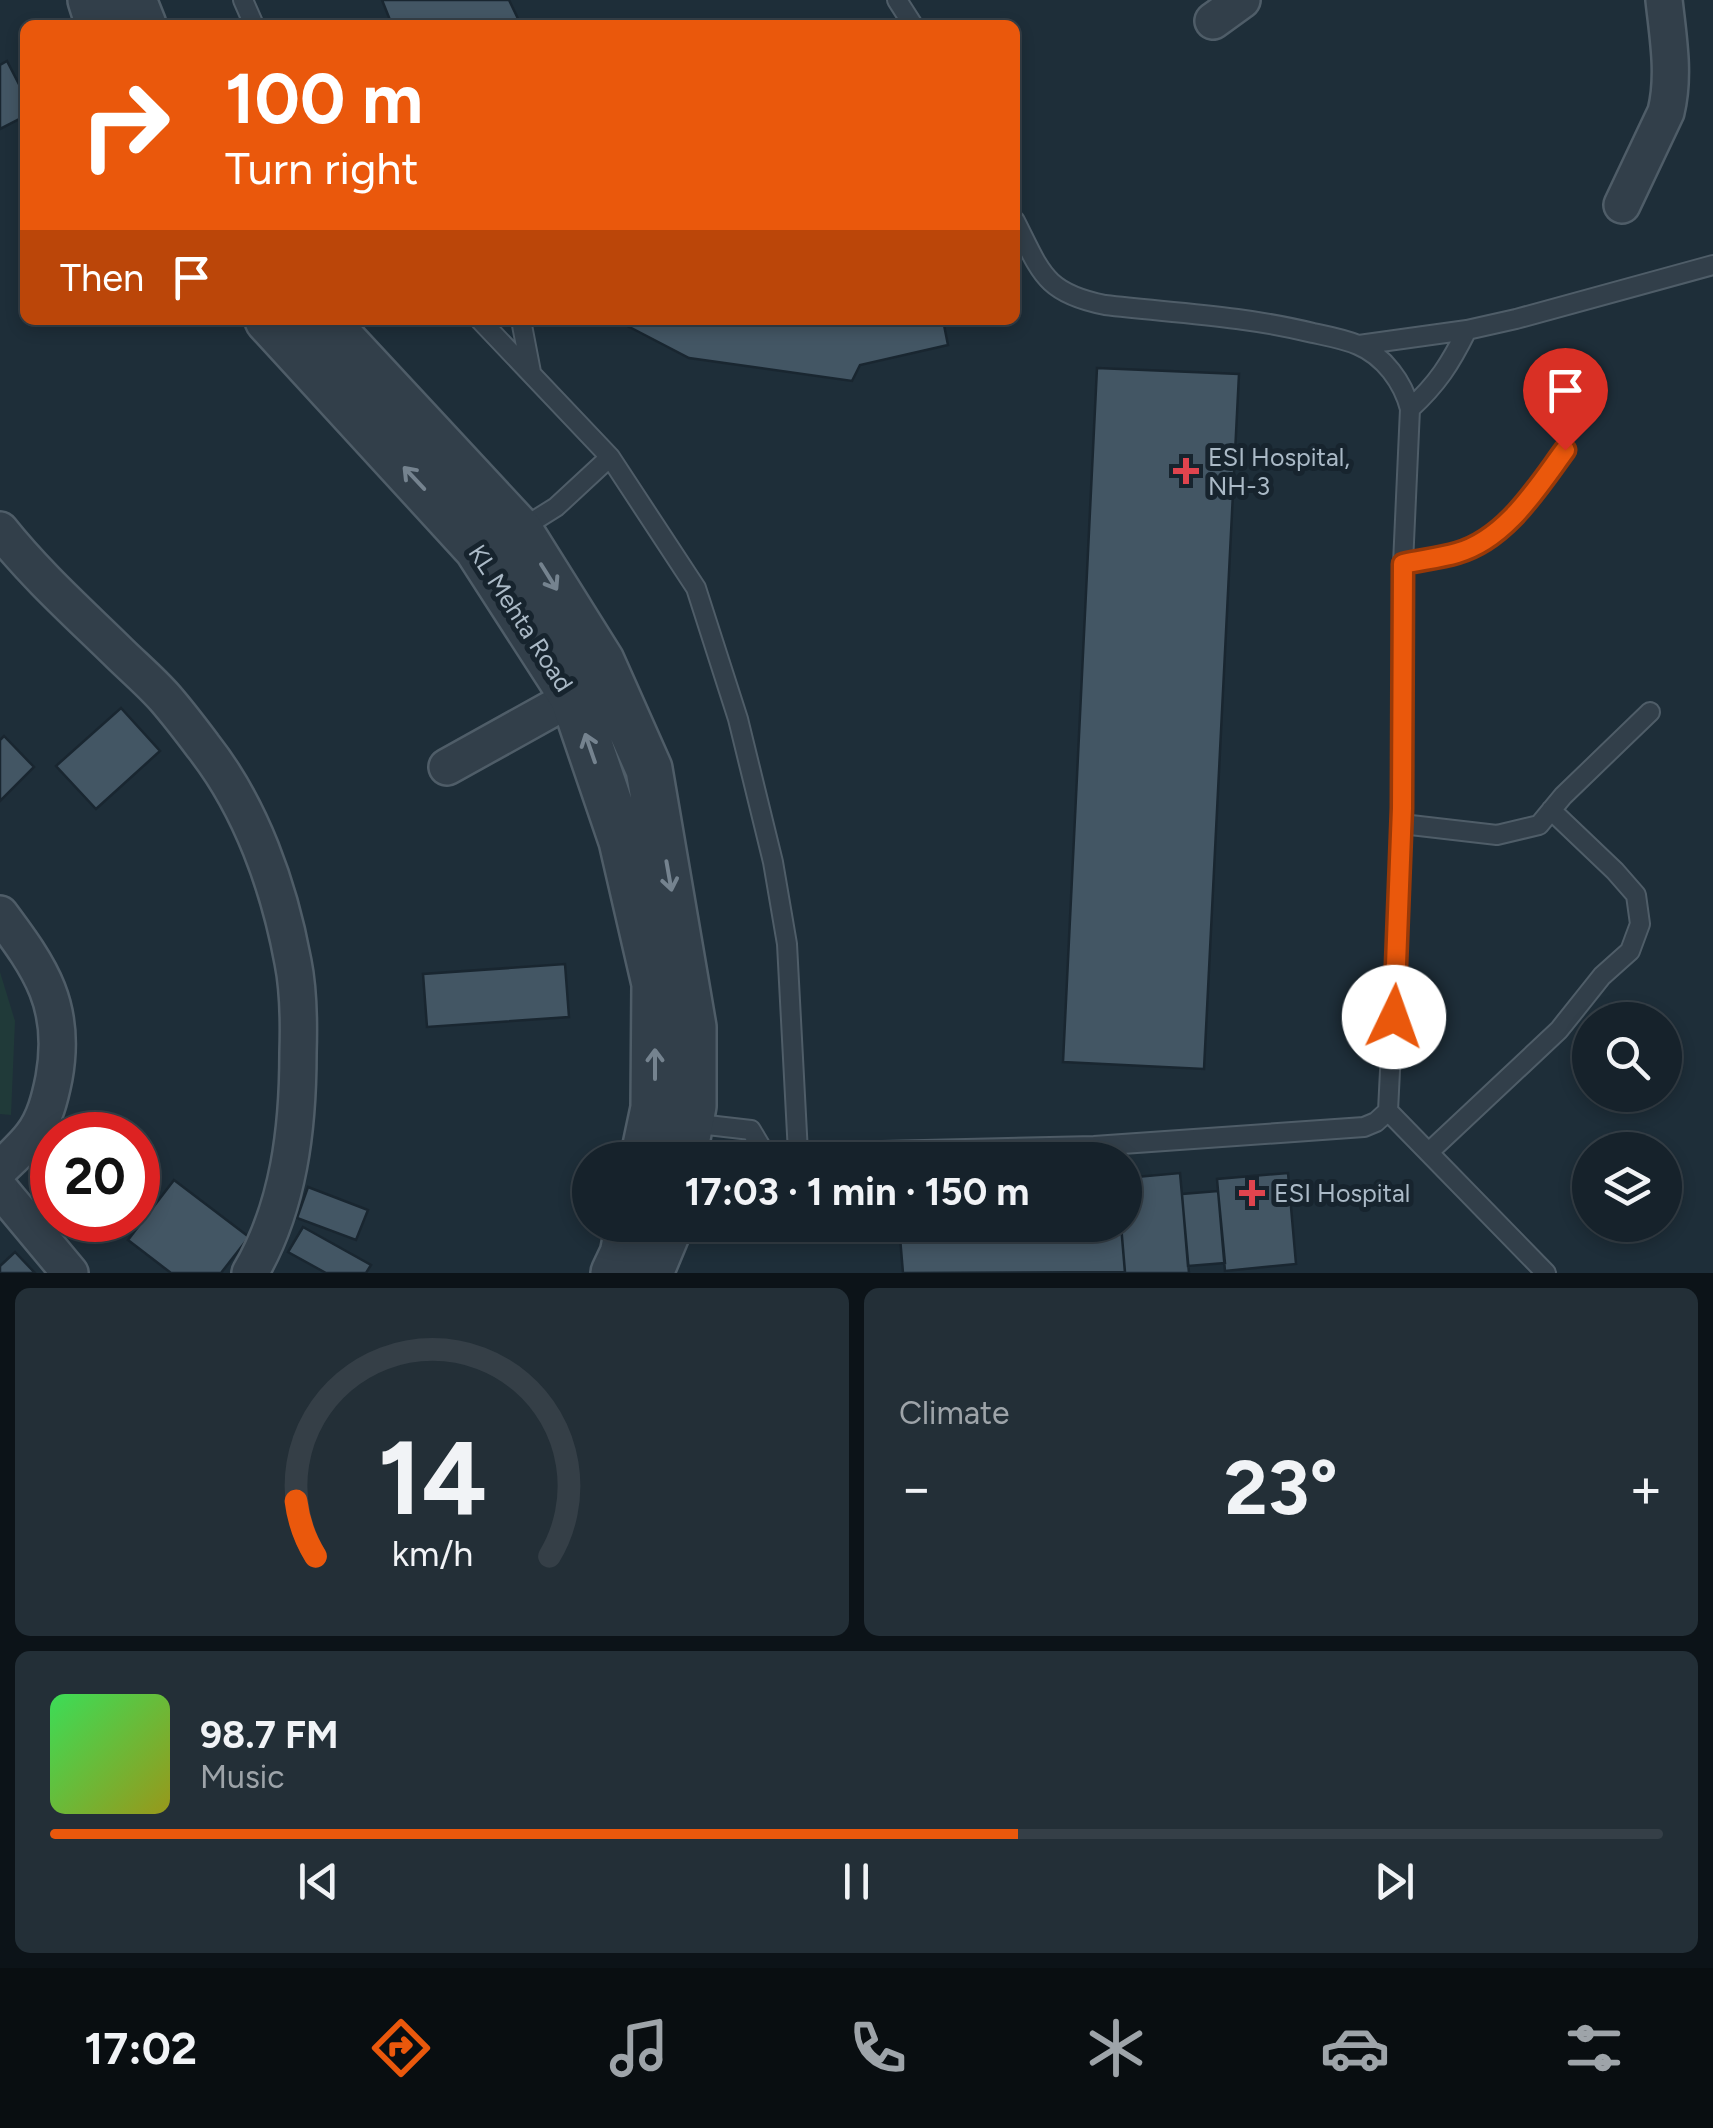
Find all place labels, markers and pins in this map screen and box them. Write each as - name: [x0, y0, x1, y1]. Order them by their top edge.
- pin: [1523, 348, 1608, 451]
- place label: ESI Hospital, NH-3: [1208, 442, 1350, 501]
- marker: ESI Hospital, NH-3: [1173, 458, 1199, 484]
- place label: ESI Hospital: [1274, 1178, 1410, 1208]
- marker: ESI Hospital: [1239, 1180, 1265, 1206]

